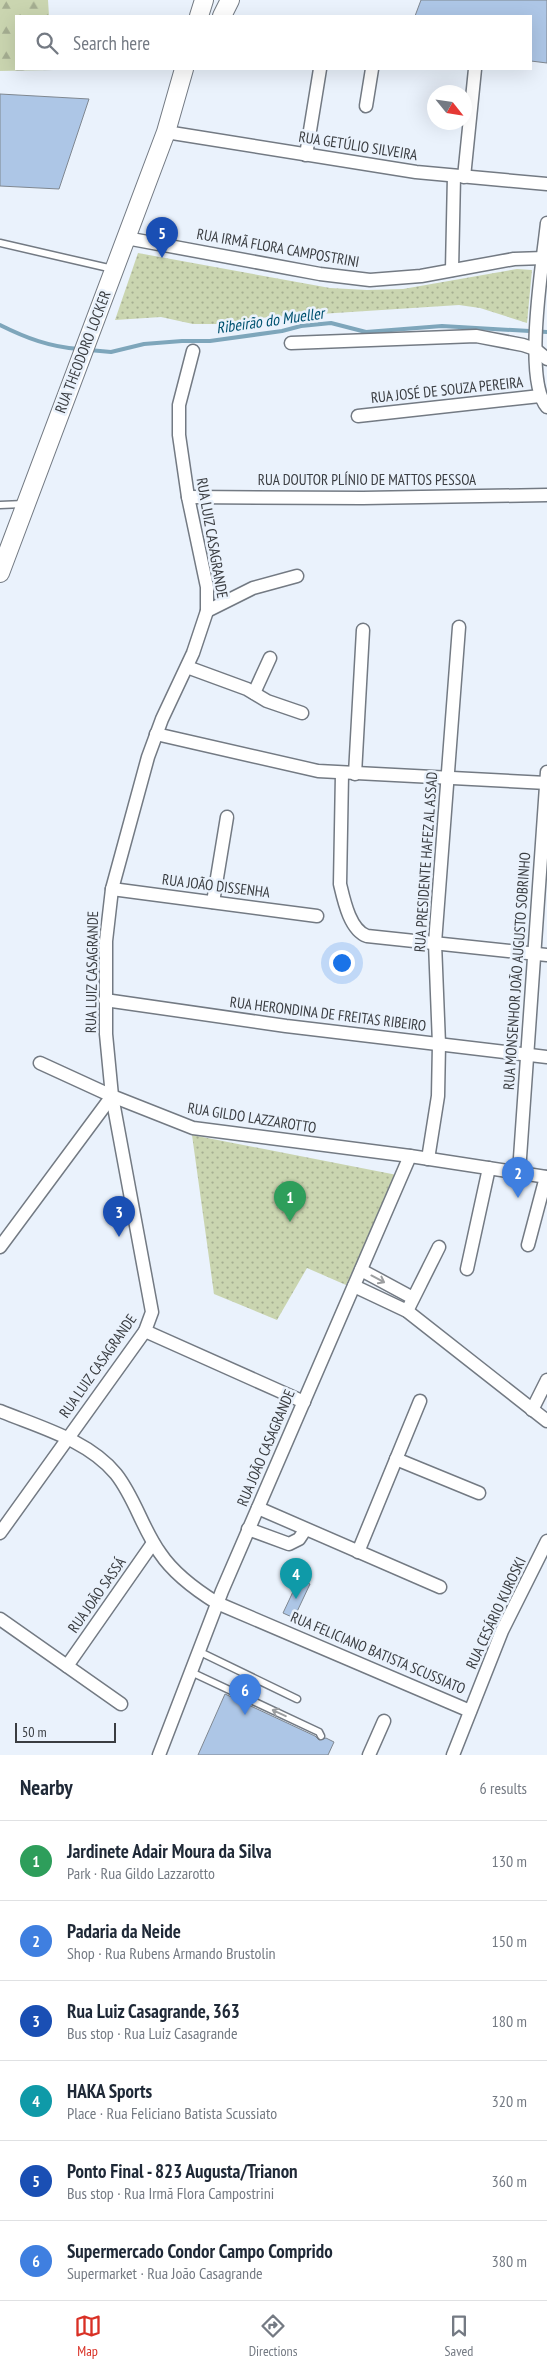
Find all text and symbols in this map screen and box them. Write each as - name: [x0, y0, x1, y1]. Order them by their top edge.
- search box: [15, 15, 532, 70]
- icon: search: [33, 29, 61, 57]
- text: Search here: [73, 31, 150, 55]
- north arrow: [427, 85, 472, 130]
- street label: RUA GETÚLIO SILVEIRA: [297, 127, 420, 164]
- pin: 5: [146, 217, 178, 258]
- street label: RUA IRMÃ FLORA CAMPOSTRINI: [195, 224, 361, 271]
- street label: RUA THEODORO LOCKER: [50, 288, 115, 416]
- water label: Ribeirão do Mueller: [215, 302, 328, 337]
- street label: RUA JOSÉ DE SOUZA PEREIRA: [370, 372, 525, 407]
- street label: RUA DOUTOR PLÍNIO DE MATTOS PESSOA: [258, 470, 477, 489]
- street label: RUA LUIZ CASAGRANDE: [193, 476, 232, 600]
- street label: RUA PRESIDENTE HAFEZ AL ASSAD: [410, 771, 441, 953]
- street label: RUA MONSENHOR JOÃO AUGUSTO SOBRINHO: [499, 851, 534, 1091]
- street label: RUA JOÃO DISSENHA: [161, 869, 272, 902]
- street label: RUA LUIZ CASAGRANDE: [81, 911, 102, 1033]
- your location: [329, 950, 355, 976]
- street label: RUA HERONDINA DE FREITAS RIBEIRO: [229, 992, 427, 1035]
- street label: RUA GILDO LAZZAROTTO: [186, 1098, 318, 1137]
- pin: 2: [502, 1157, 534, 1198]
- pin: 1: [274, 1181, 306, 1222]
- pin: 3: [103, 1196, 135, 1237]
- one-way arrow: [370, 1274, 385, 1284]
- street label: RUA LUIZ CASAGRANDE: [55, 1310, 140, 1421]
- street label: RUA JOÃO CASAGRANDE: [232, 1387, 299, 1509]
- street label: RUA JOÃO SASSÁ: [64, 1552, 130, 1636]
- street label: RUA CESÁRIO KUROSKI: [461, 1554, 530, 1672]
- pin: 4: [280, 1558, 312, 1599]
- street label: RUA FELICIANO BATISTA SCUSSIATO: [288, 1607, 468, 1698]
- pin: 6: [229, 1674, 261, 1715]
- one-way arrow: [272, 1708, 287, 1717]
- scale bar: [15, 1720, 116, 1743]
- text: 50 m: [22, 1723, 47, 1741]
- text: Nearby: [20, 1774, 73, 1801]
- text: 6 results: [480, 1778, 527, 1798]
- text: Jardinete Adair Moura da Silva: [67, 1839, 271, 1863]
- text: 1: [32, 1851, 40, 1871]
- text: 130 m: [492, 1851, 527, 1871]
- text: Park · Rua Gildo Lazzarotto: [67, 1863, 215, 1883]
- text: Padaria da Neide: [67, 1919, 181, 1943]
- text: 2: [32, 1931, 40, 1951]
- text: 150 m: [492, 1931, 527, 1951]
- text: Shop · Rua Rubens Armando Brustolin: [67, 1943, 276, 1963]
- text: Rua Luiz Casagrande, 363: [67, 1999, 240, 2023]
- text: 3: [32, 2011, 40, 2031]
- text: 180 m: [492, 2011, 527, 2031]
- text: Bus stop · Rua Luiz Casagrande: [67, 2023, 238, 2043]
- text: HAKA Sports: [67, 2079, 152, 2103]
- text: 4: [32, 2091, 40, 2111]
- text: 320 m: [492, 2091, 527, 2111]
- text: Place · Rua Feliciano Batista Scussiato: [67, 2103, 277, 2123]
- text: Ponto Final - 823 Augusta/Trianon: [67, 2159, 298, 2183]
- text: 5: [32, 2171, 40, 2191]
- text: 360 m: [492, 2171, 527, 2191]
- text: Bus stop · Rua Irmã Flora Campostrini: [67, 2183, 274, 2203]
- text: Supermercado Condor Campo Comprido: [67, 2239, 333, 2263]
- text: 6: [32, 2251, 40, 2271]
- text: 380 m: [492, 2251, 527, 2271]
- text: Supermarket · Rua João Casagrande: [67, 2263, 263, 2283]
- tab: Map: [74, 2312, 102, 2360]
- tab: Directions: [249, 2312, 297, 2360]
- tab: Saved: [445, 2312, 473, 2360]

